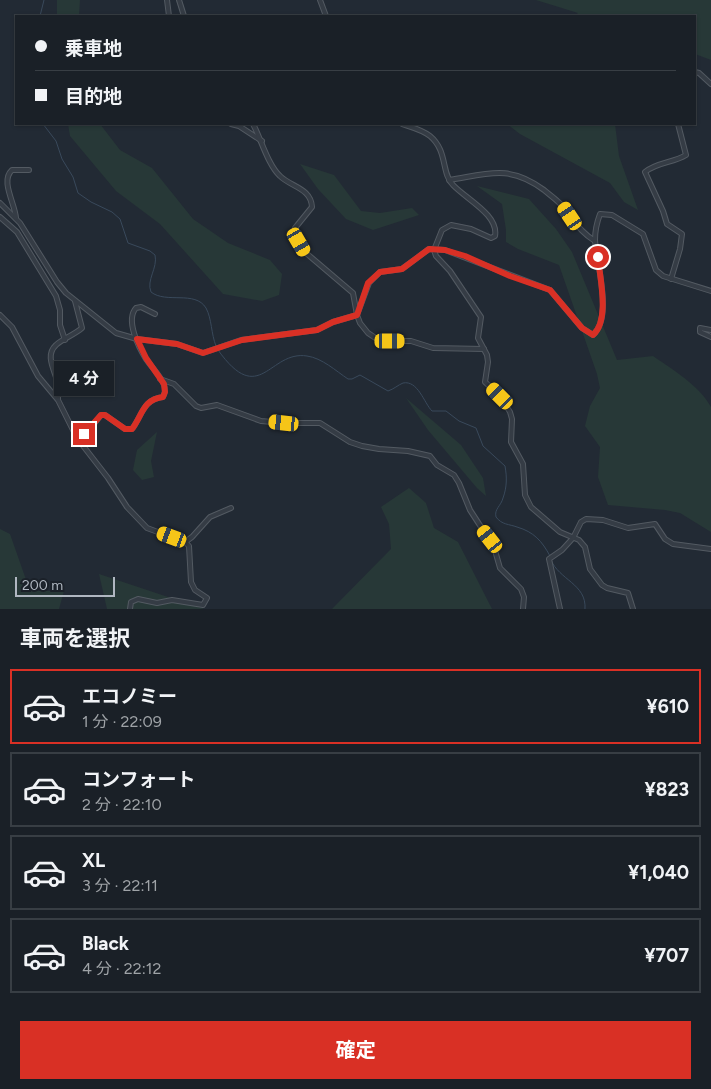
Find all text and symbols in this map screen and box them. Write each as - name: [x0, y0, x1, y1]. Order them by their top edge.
- text: 乗車地: [65, 37, 122, 60]
- text: 目的地: [65, 85, 122, 108]
- car: [555, 199, 584, 233]
- car: [285, 225, 312, 259]
- route start: [587, 246, 609, 268]
- car: [375, 334, 405, 349]
- callout: 4 分: [54, 362, 114, 396]
- text: 4 分: [69, 369, 99, 388]
- car: [484, 380, 515, 412]
- car: [268, 414, 299, 432]
- route end: [73, 423, 95, 445]
- car: [474, 523, 505, 555]
- car: [155, 525, 188, 549]
- scale bar: [15, 574, 115, 597]
- text: 200 m: [22, 577, 63, 594]
- text: 車両を選択: [20, 625, 130, 652]
- icon: car: [22, 684, 67, 729]
- text: エコノミー: [82, 685, 177, 708]
- text: ¥610: [646, 695, 689, 718]
- text: 1 分 · 22:09: [82, 712, 162, 731]
- icon: car: [22, 767, 67, 812]
- text: コンフォート: [82, 768, 195, 791]
- text: ¥823: [644, 778, 689, 801]
- text: 2 分 · 22:10: [82, 795, 162, 814]
- text: XL: [82, 849, 105, 872]
- icon: car: [22, 850, 67, 895]
- text: ¥1,040: [628, 861, 689, 884]
- text: 3 分 · 22:11: [82, 876, 158, 895]
- text: Black: [82, 932, 129, 955]
- icon: car: [22, 933, 67, 978]
- text: ¥707: [644, 944, 689, 967]
- text: 4 分 · 22:12: [82, 959, 161, 978]
- button: 確定: [20, 1021, 691, 1079]

